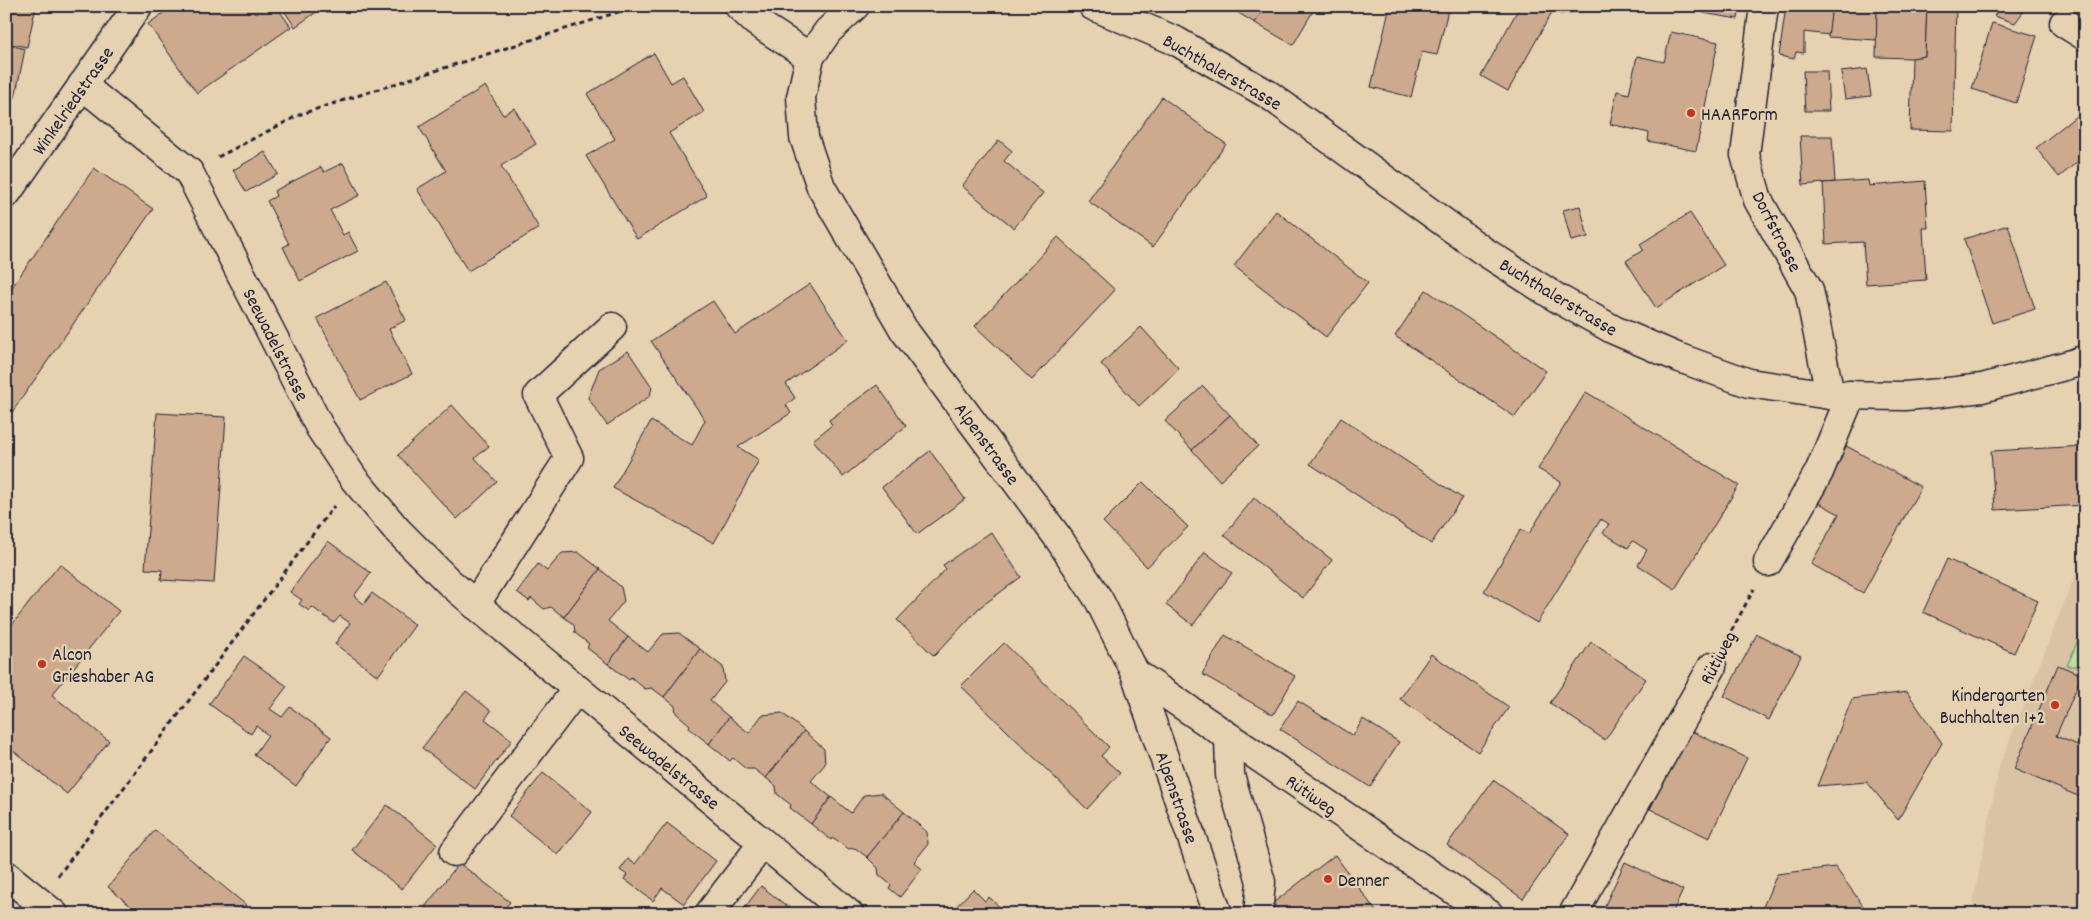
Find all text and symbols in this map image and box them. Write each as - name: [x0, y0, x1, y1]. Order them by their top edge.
- street label: Buchthalerstrasse: [1157, 29, 1286, 119]
- street label: Winkelriedstrasse: [27, 42, 122, 162]
- place label: HAARForm: [1701, 103, 1778, 130]
- marker: HAARForm: [1685, 107, 1697, 119]
- street label: Dorfstrasse: [1743, 188, 1807, 278]
- street label: Buchthalerstrasse: [1493, 253, 1621, 345]
- street label: Seewadelstrasse: [234, 284, 314, 407]
- street label: Alpenstrasse: [946, 398, 1024, 492]
- street label: Rütiweg: [1695, 627, 1745, 690]
- place label: Alcon Grieshaber AG: [52, 643, 154, 692]
- marker: Alcon Grieshaber AG: [36, 658, 48, 670]
- place label: Kindergarten Buchhalten 1+2: [1940, 684, 2045, 733]
- marker: Kindergarten Buchhalten 1+2: [2049, 699, 2061, 711]
- street label: Seewadelstrasse: [611, 719, 724, 818]
- street label: Alpenstrasse: [1146, 748, 1203, 848]
- street label: Rütiweg: [1279, 770, 1341, 824]
- place label: Denner: [1338, 869, 1389, 896]
- marker: Denner: [1322, 873, 1334, 885]

